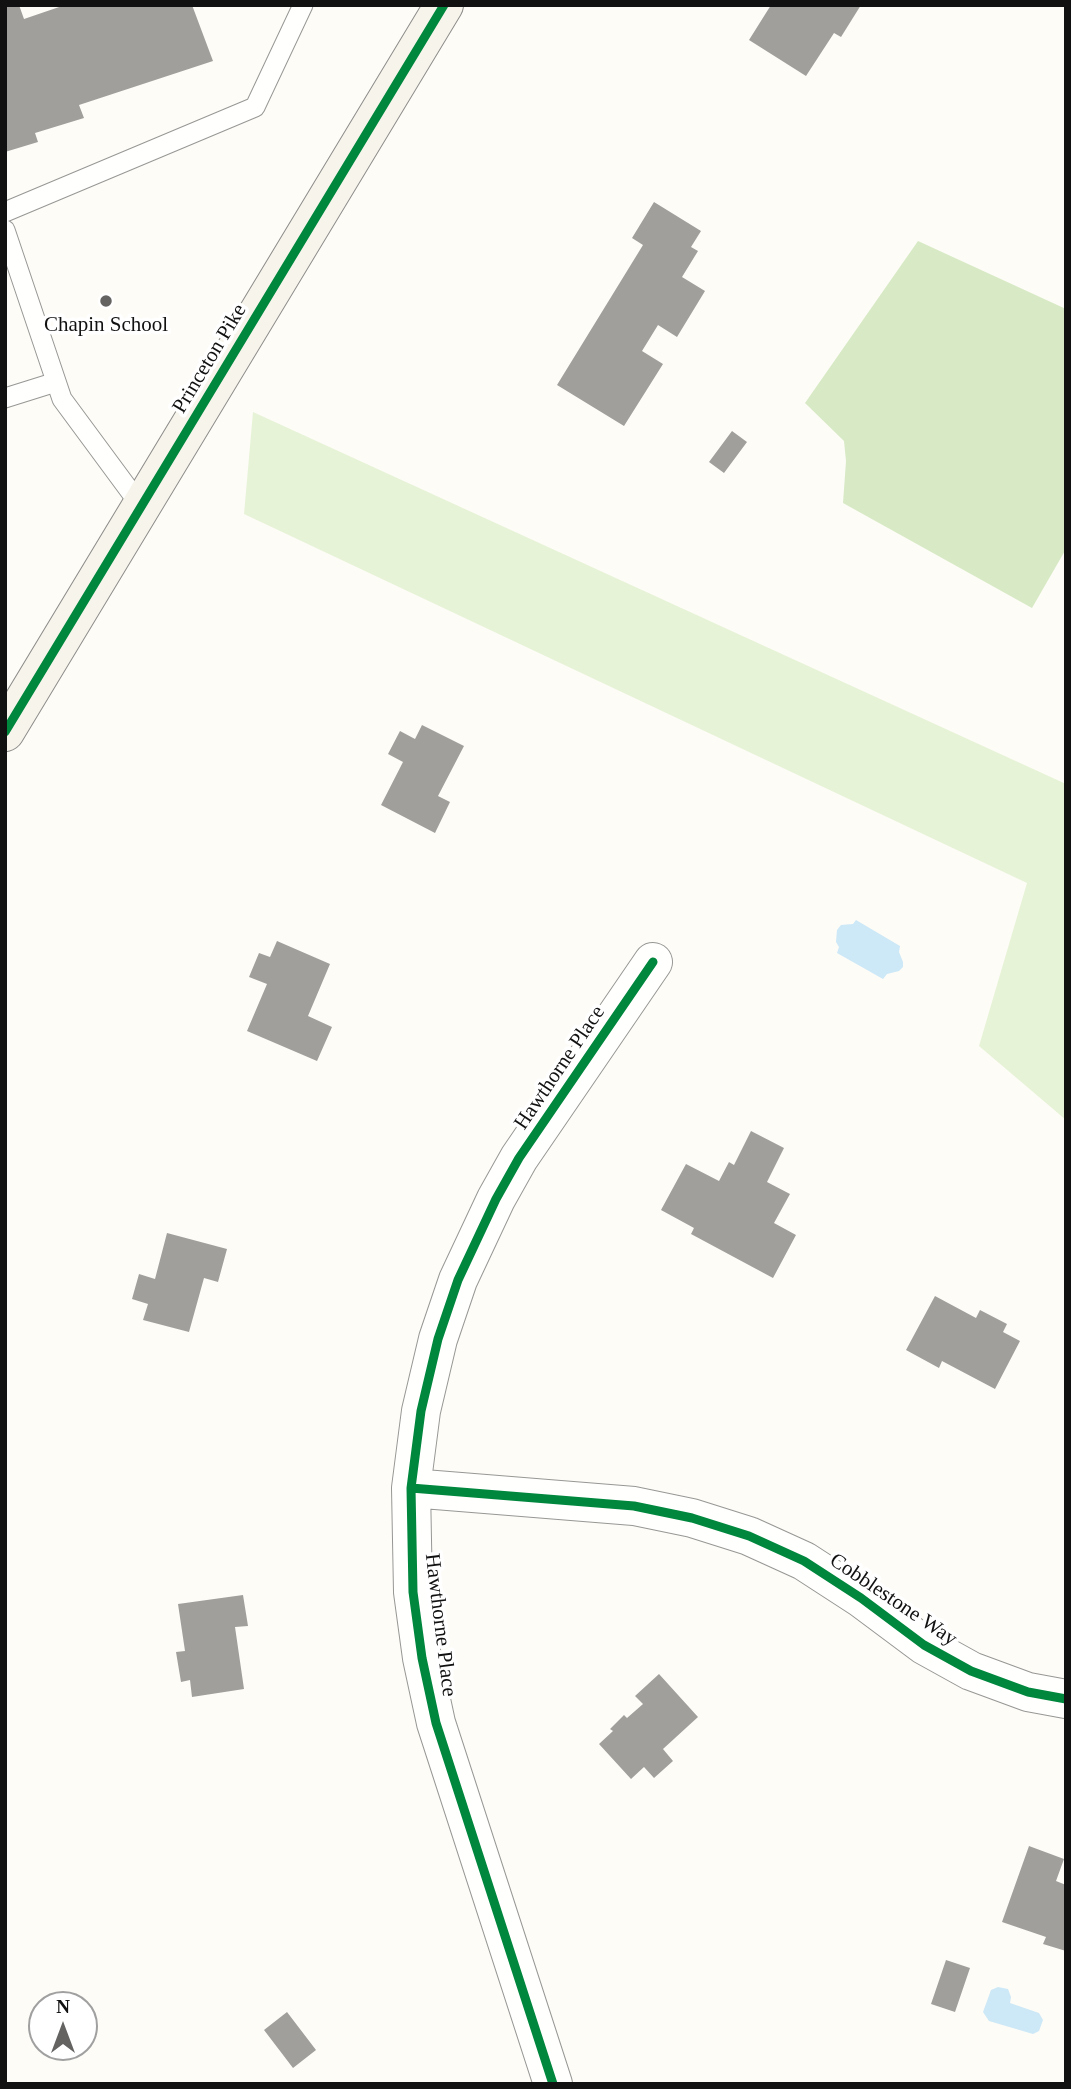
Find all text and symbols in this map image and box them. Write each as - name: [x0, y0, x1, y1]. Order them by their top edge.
- marker: Chapin School: [98, 293, 114, 309]
- street label: Princeton Pike: [168, 300, 252, 418]
- place label: Chapin School: [44, 312, 168, 338]
- street label: Hawthorne Place: [509, 1001, 611, 1135]
- street label: Cobblestone Way: [825, 1548, 961, 1652]
- street label: Hawthorne Place: [419, 1552, 461, 1698]
- north arrow: [28, 1991, 98, 2061]
- text: N: [56, 1996, 70, 2017]

